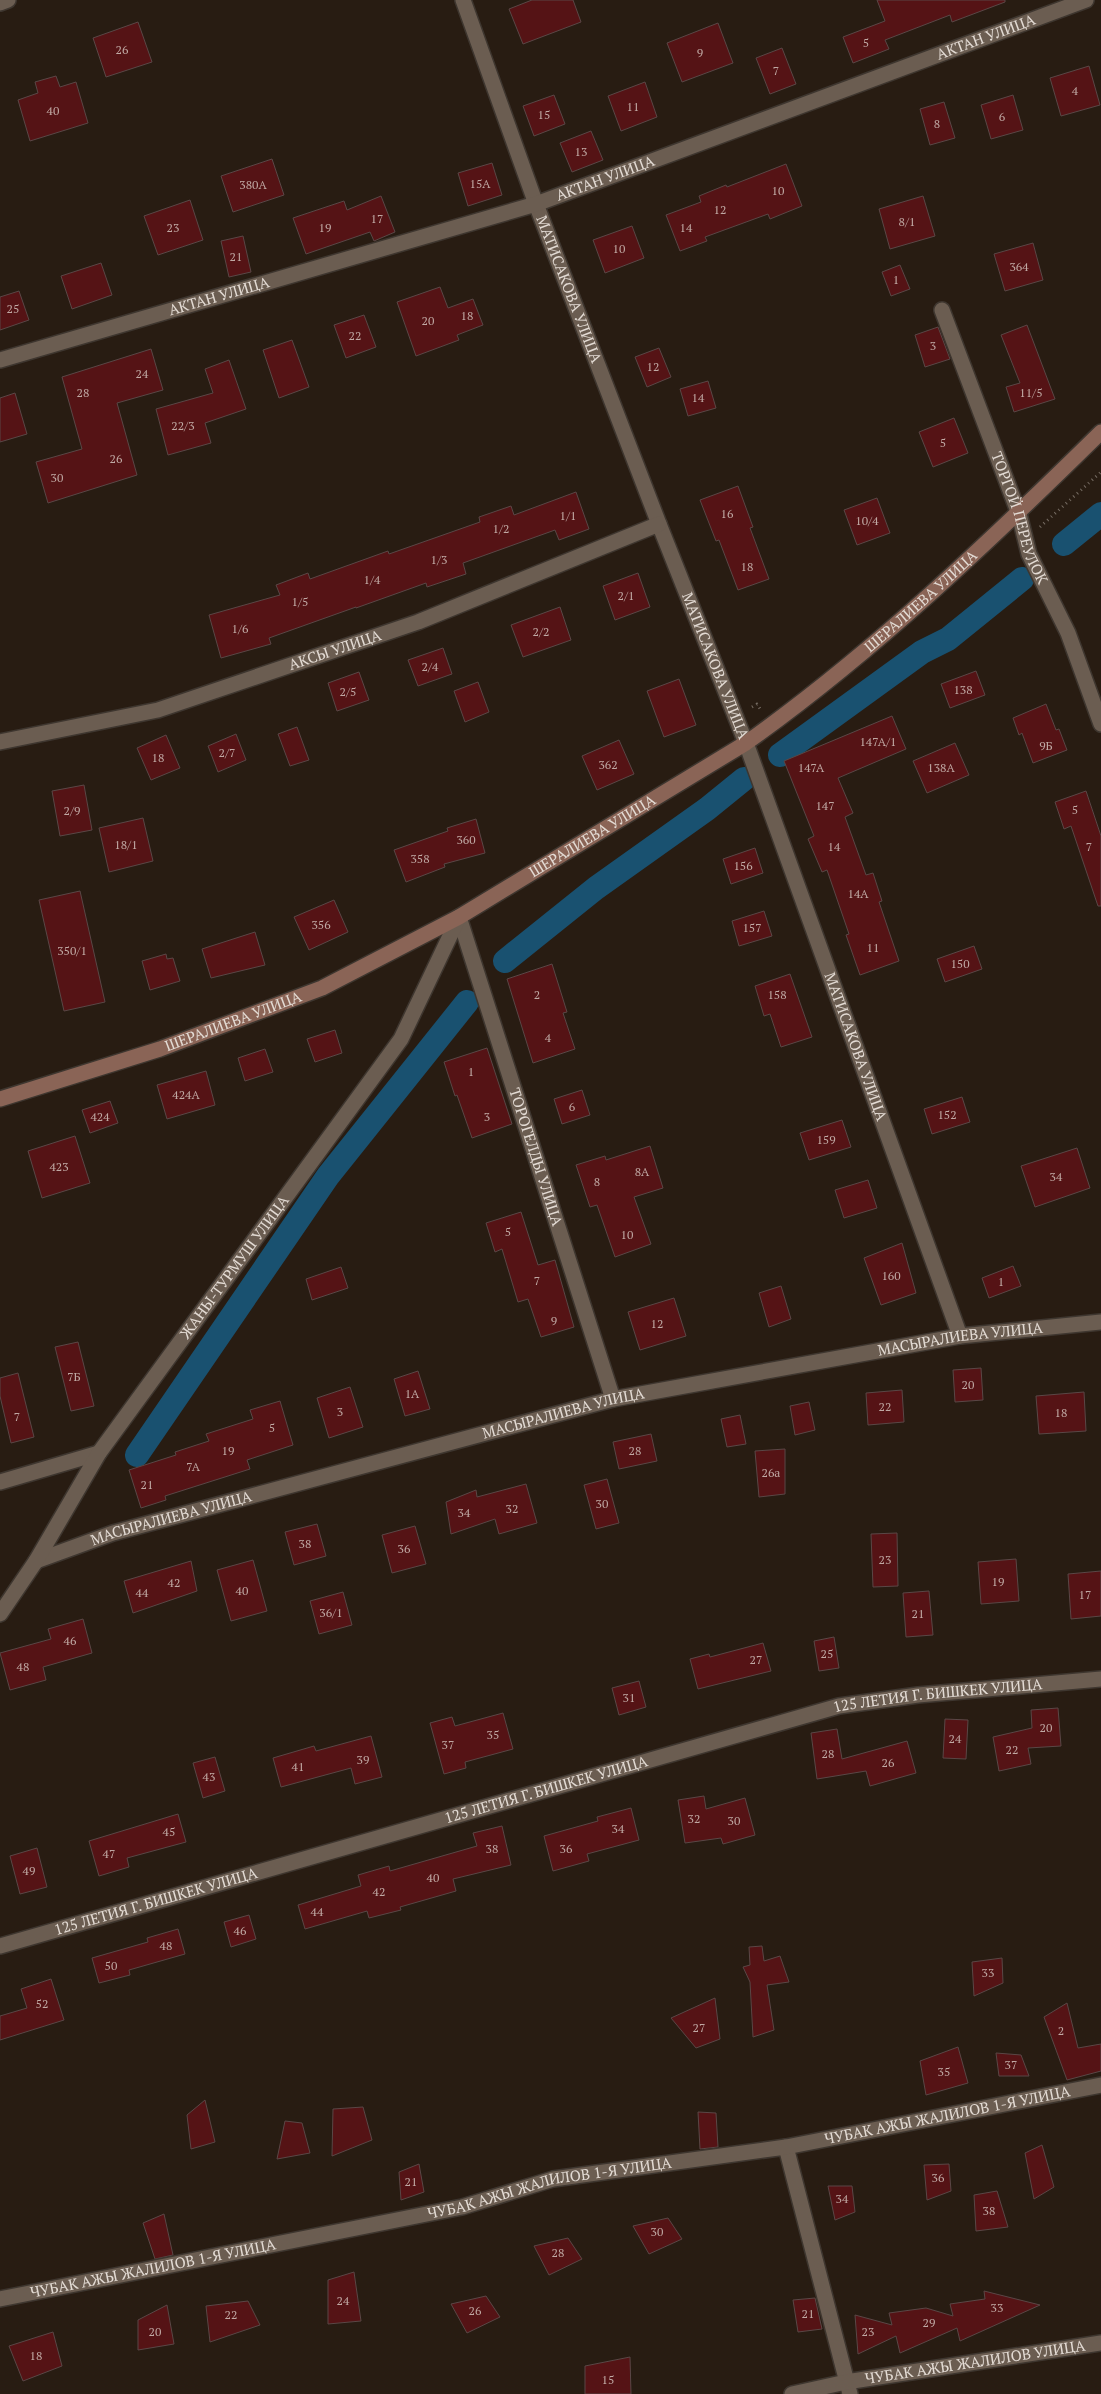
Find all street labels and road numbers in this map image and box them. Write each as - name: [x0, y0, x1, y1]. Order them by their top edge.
- street label: АКТАН УЛИЦА: [933, 9, 1038, 64]
- street label: АКТАН УЛИЦА: [553, 150, 658, 205]
- street label: МАТИСАКОВА УЛИЦА: [532, 212, 607, 366]
- street label: АКТАН УЛИЦА: [166, 271, 272, 319]
- street label: ТОРГОЙ ПЕРЕУЛОК: [987, 448, 1053, 587]
- street label: ШЕРАЛИЕВА УЛИЦА: [860, 545, 982, 656]
- street label: МАТИСАКОВА УЛИЦА: [678, 589, 755, 742]
- street label: АКСЫ УЛИЦА: [286, 624, 384, 674]
- street label: ШЕРАЛИЕВА УЛИЦА: [525, 789, 659, 881]
- street label: МАТИСАКОВА УЛИЦА: [821, 969, 893, 1124]
- street label: ШЕРАЛИЕВА УЛИЦА: [162, 985, 305, 1055]
- street label: ТОРОГЕЛДЫ УЛИЦА: [505, 1085, 568, 1229]
- street label: ЖАНЫ-ТУРМУШ УЛИЦА: [175, 1190, 293, 1342]
- street label: МАСЫРАЛИЕВА УЛИЦА: [876, 1317, 1044, 1360]
- street label: МАСЫРАЛИЕВА УЛИЦА: [480, 1382, 647, 1443]
- street label: МАСЫРАЛИЕВА УЛИЦА: [87, 1485, 255, 1549]
- street label: 125 ЛЕТИЯ Г. БИШКЕК УЛИЦА: [830, 1673, 1044, 1716]
- street label: 125 ЛЕТИЯ Г. БИШКЕК УЛИЦА: [442, 1750, 650, 1827]
- street label: 125 ЛЕТИЯ Г. БИШКЕК УЛИЦА: [52, 1862, 260, 1939]
- street label: ЧУБАК АЖЫ ЖАЛИЛОВ 1-Я УЛИЦА: [823, 2080, 1072, 2148]
- street label: ЧУБАК АЖЫ ЖАЛИЛОВ 1-Я УЛИЦА: [426, 2152, 674, 2223]
- street label: ЧУБАК АЖЫ ЖАЛИЛОВ 1-Я УЛИЦА: [28, 2233, 278, 2302]
- street label: ЧУБАК АЖЫ ЖАЛИЛОВ УЛИЦА: [864, 2334, 1087, 2388]

